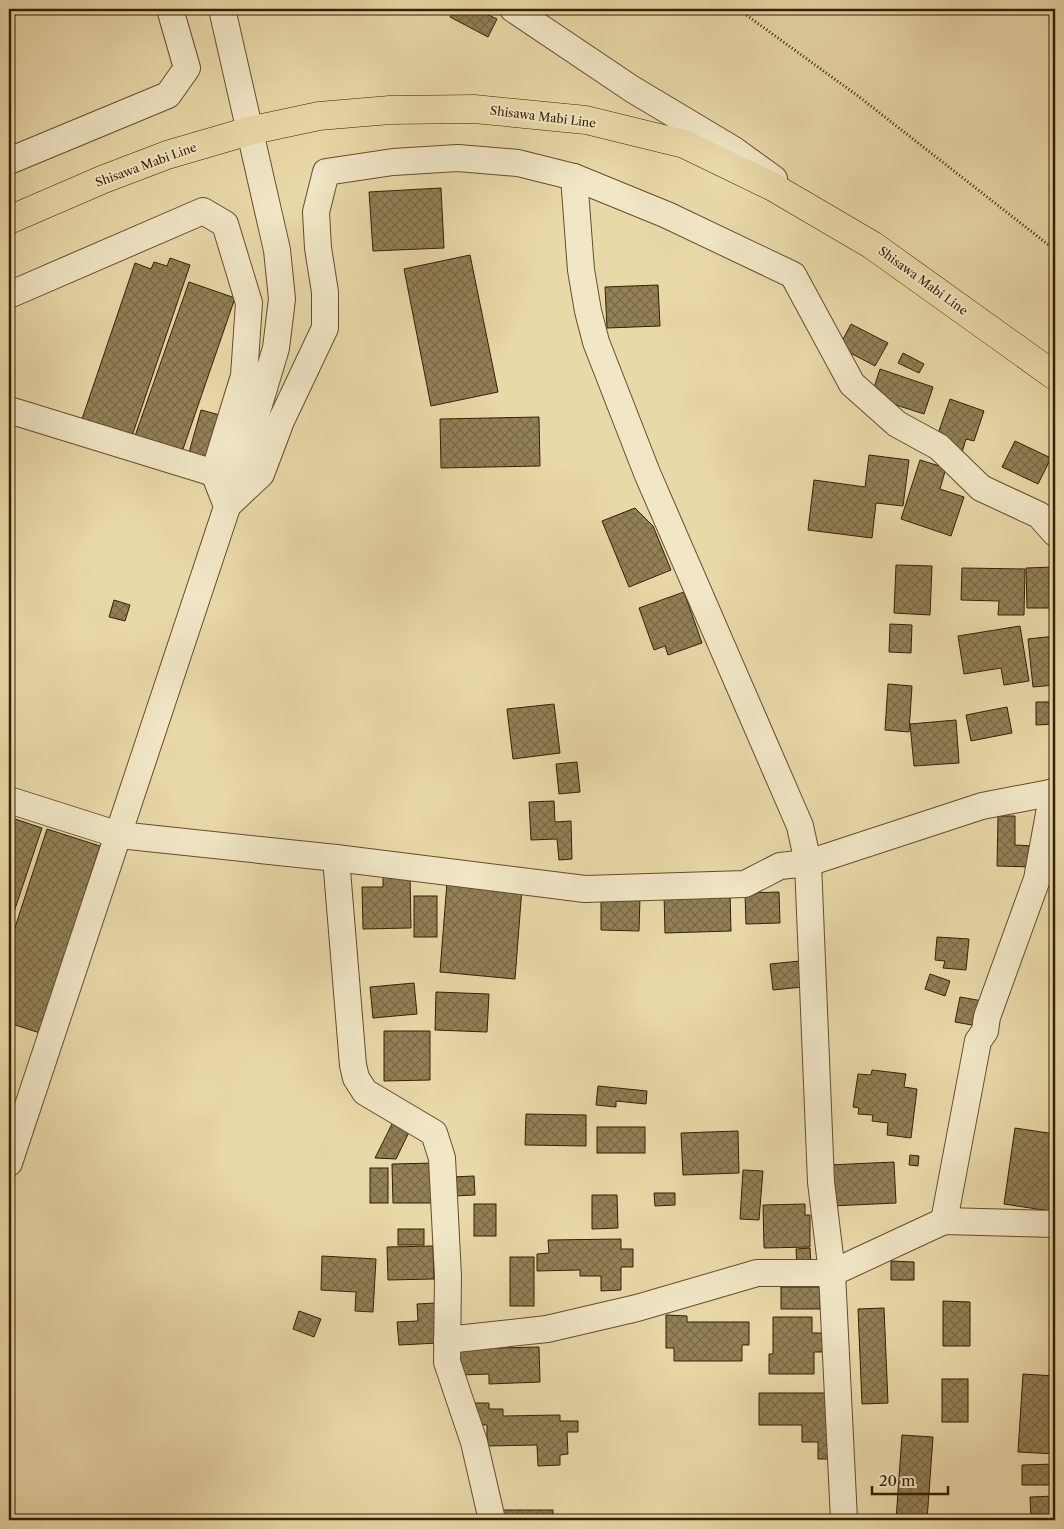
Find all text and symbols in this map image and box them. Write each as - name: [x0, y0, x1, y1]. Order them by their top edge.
- street label: Shisawa Mabi Line: [489, 103, 597, 130]
- street label: Shisawa Mabi Line: [93, 139, 199, 190]
- street label: Shisawa Mabi Line: [876, 243, 971, 318]
- scale bar: [872, 1464, 948, 1496]
- text: 20 m: [879, 1471, 915, 1490]

